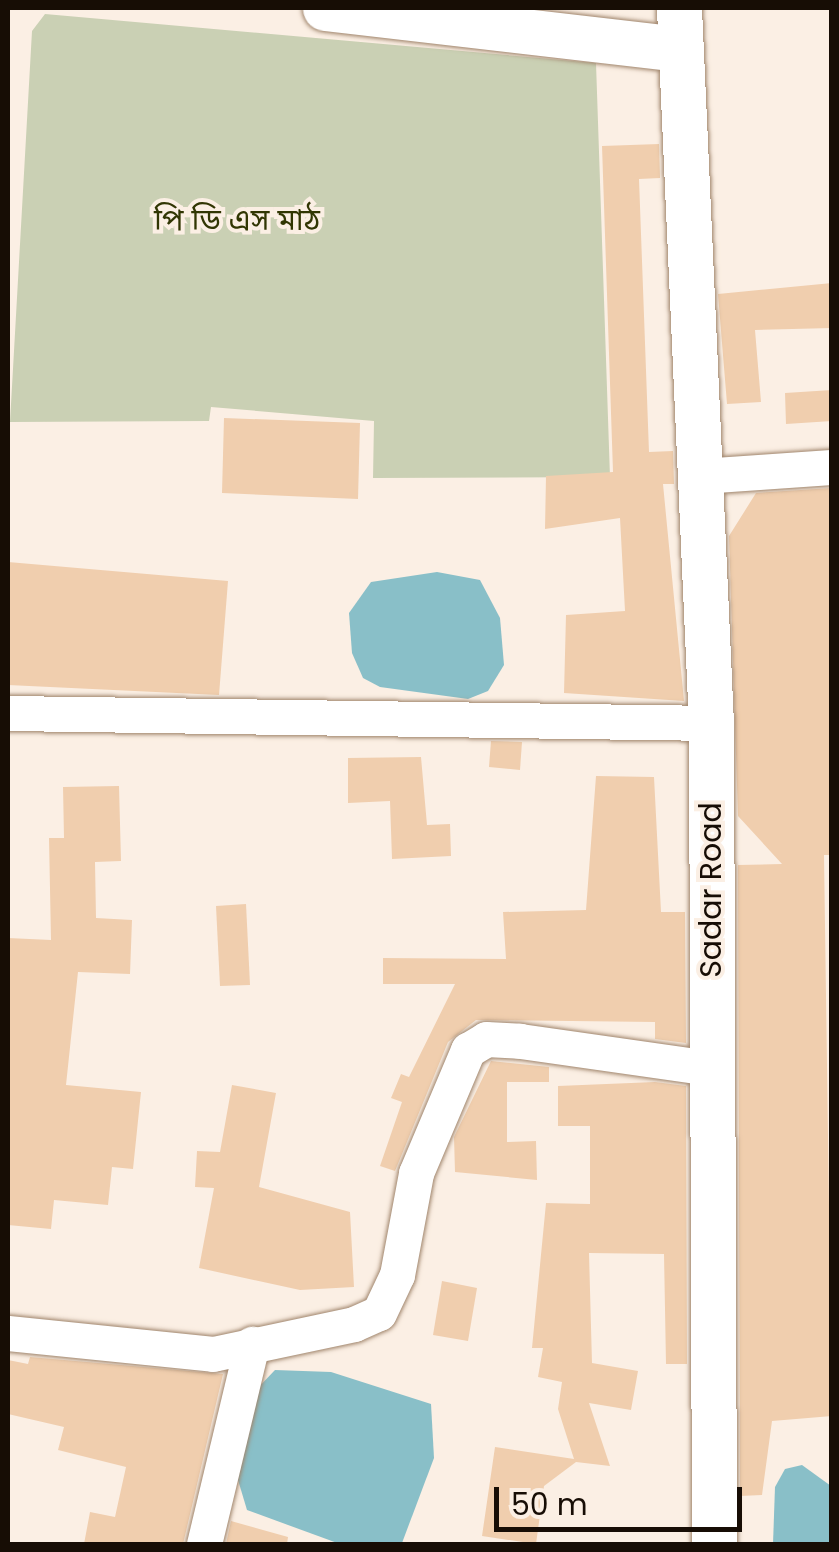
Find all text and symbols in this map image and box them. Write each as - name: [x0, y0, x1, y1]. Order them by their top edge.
- park label: পি ডি এস মাঠ: [154, 202, 320, 238]
- street label: Sadar Road: [693, 802, 729, 978]
- scale bar: [499, 1467, 746, 1529]
- text: 50 m: [511, 1483, 588, 1526]

